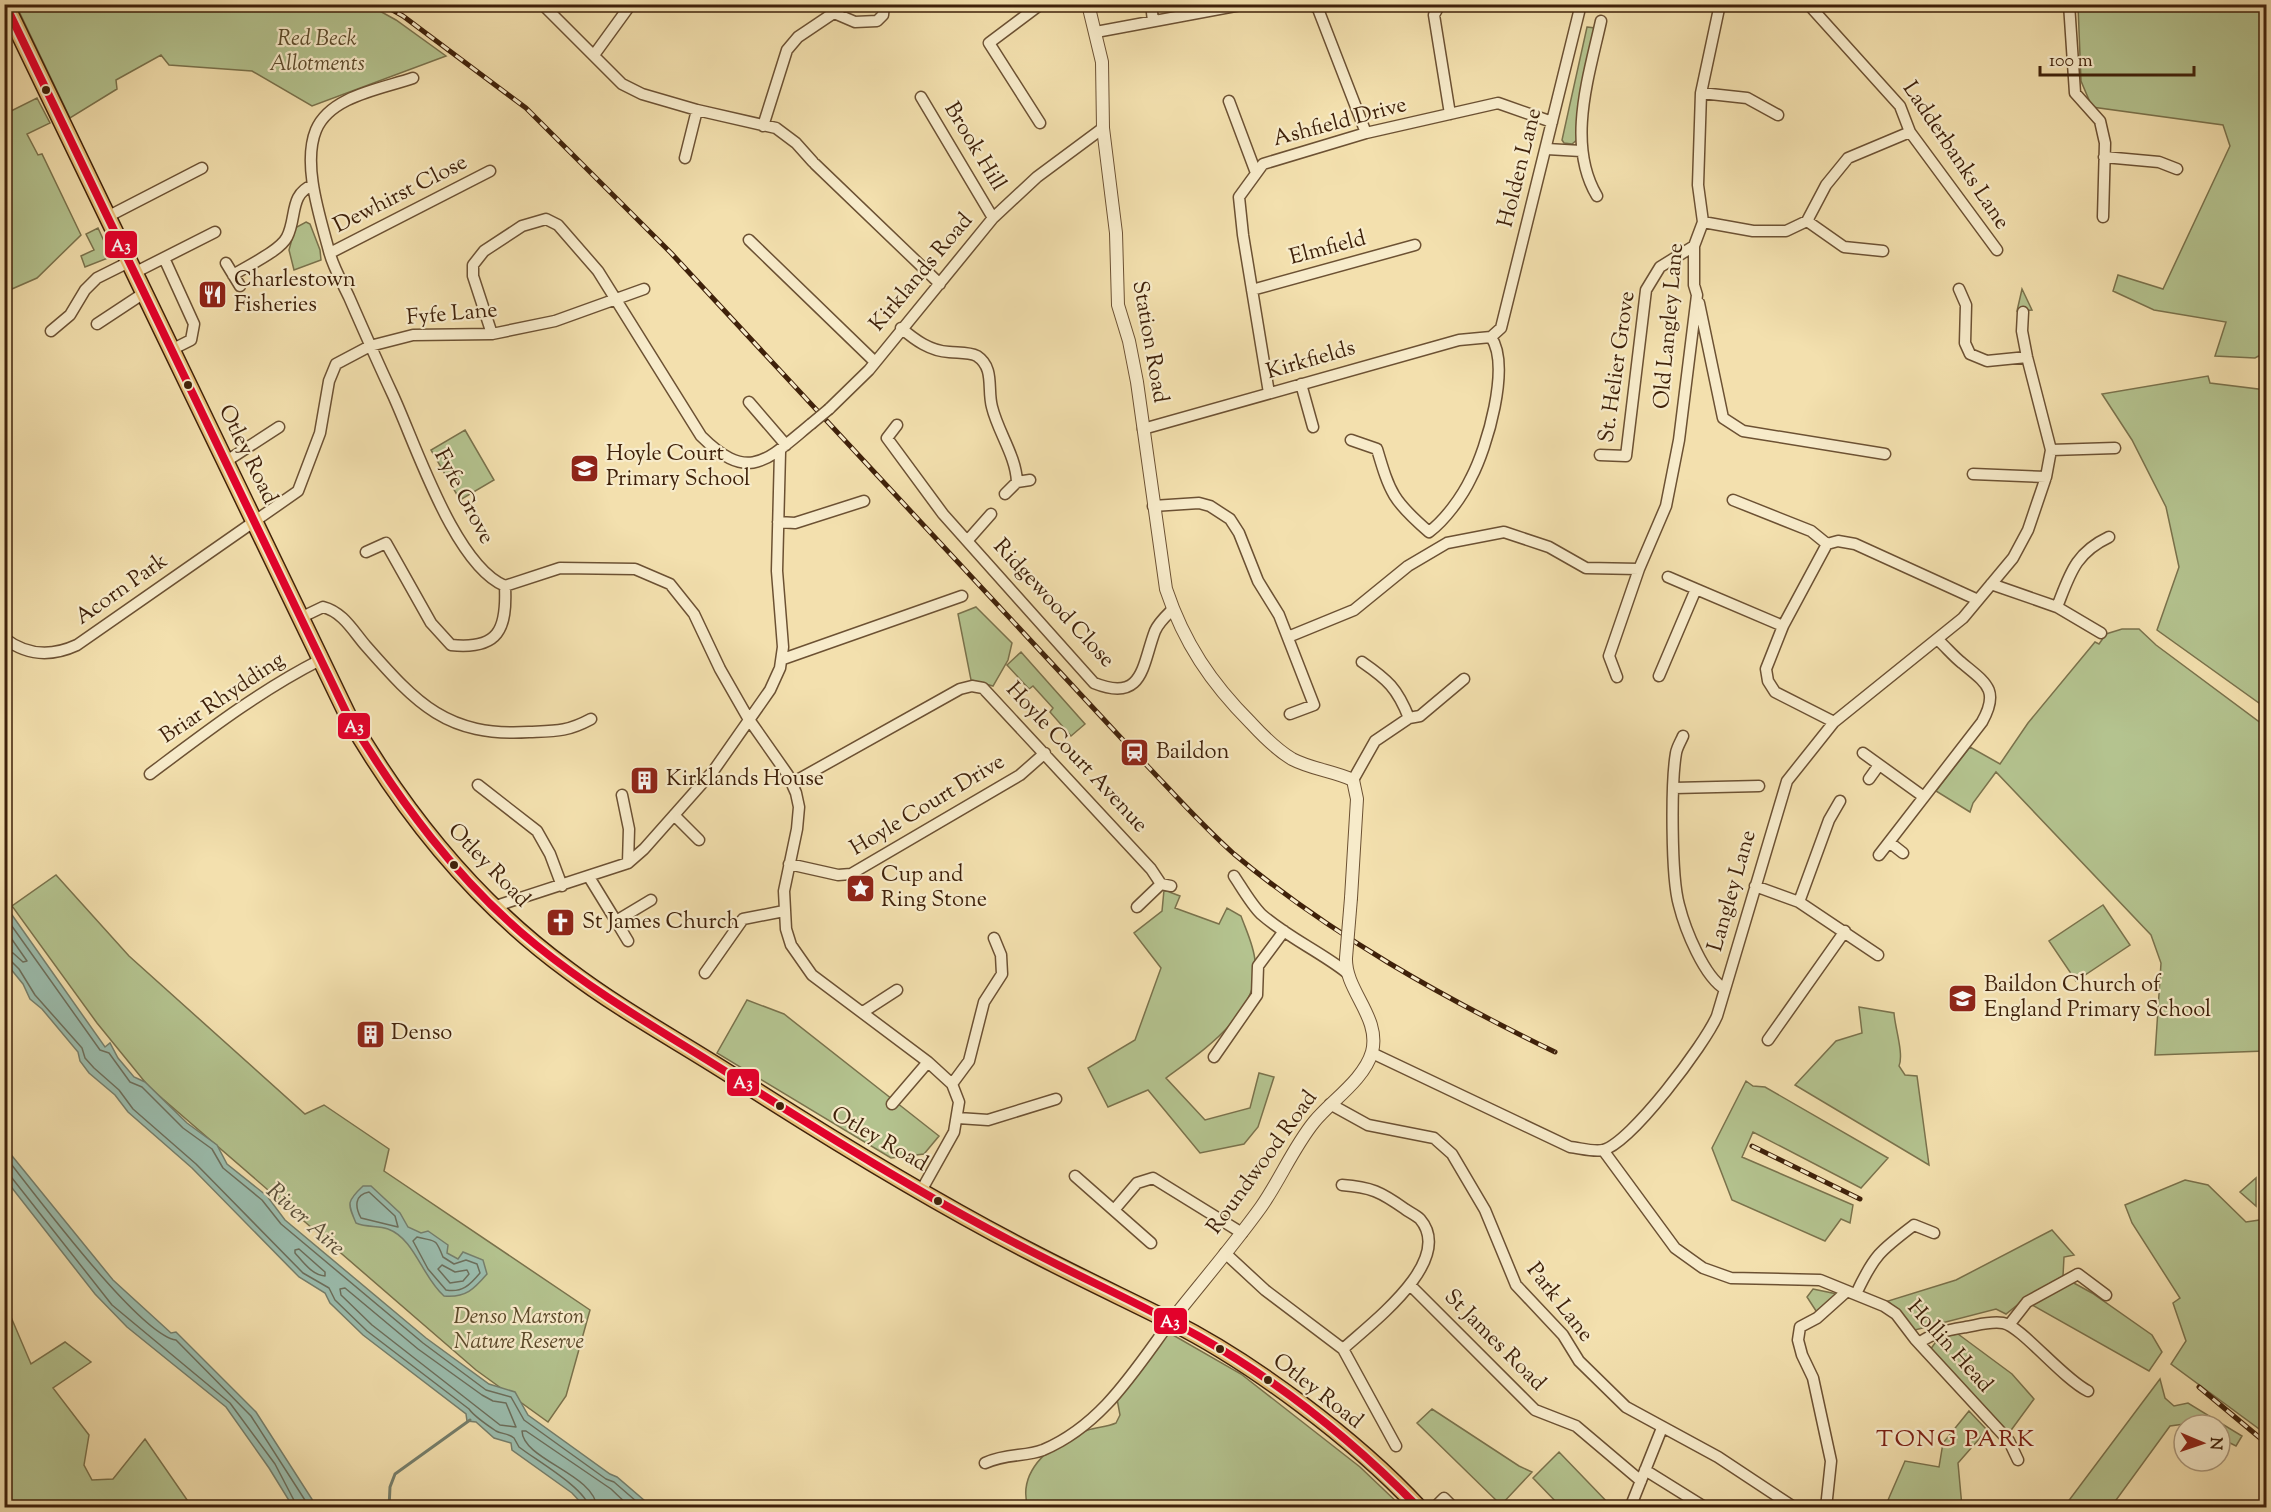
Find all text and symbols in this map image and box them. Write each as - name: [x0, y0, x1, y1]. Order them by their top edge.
- park label: Red Beck Allotments: [269, 24, 365, 81]
- scale bar: [2040, 39, 2194, 77]
- text: 100 m: [2049, 49, 2093, 75]
- street label: Ladderbanks Lane: [1893, 75, 2017, 237]
- unlabelled marker: [40, 84, 52, 96]
- street label: Ashfield Drive: [1269, 90, 1411, 156]
- street label: Brook Hill: [935, 96, 1013, 198]
- street label: Holden Lane: [1491, 105, 1551, 231]
- street label: Dewhirst Close: [328, 147, 474, 243]
- street label: Kirklands Road: [863, 207, 981, 339]
- street label: Elmfield: [1286, 223, 1370, 275]
- line badge: A3: [104, 230, 138, 259]
- text: A3: [111, 236, 131, 259]
- street label: Old Langley Lane: [1647, 242, 1693, 410]
- place label: Charlestown Fisheries: [234, 265, 356, 322]
- restaurant icon: Charlestown Fisheries: [197, 278, 229, 310]
- street label: Station Road: [1123, 278, 1175, 406]
- street label: St. Helier Grove: [1592, 289, 1644, 445]
- street label: Fyfe Lane: [405, 295, 499, 335]
- street label: Kirkfields: [1263, 333, 1359, 389]
- unlabelled marker: [182, 379, 194, 391]
- street label: Otley Road: [209, 400, 285, 510]
- place label: Hoyle Court Primary School: [606, 439, 750, 496]
- street label: Fyfe Grove: [425, 444, 501, 550]
- school or university icon: Hoyle Court Primary School: [569, 452, 601, 484]
- street label: Ridgewood Close: [985, 532, 1121, 676]
- street label: Acorn Park: [69, 546, 175, 634]
- street label: Briar Rhydding: [154, 645, 292, 753]
- street label: Hoyle Court Avenue: [997, 675, 1155, 841]
- line badge: A3: [337, 712, 371, 740]
- text: A3: [344, 717, 364, 740]
- station icon: Baildon: [1119, 737, 1151, 769]
- place label: Baildon: [1156, 737, 1229, 769]
- street label: Hoyle Court Drive: [844, 747, 1012, 865]
- building icon: Kirklands House: [629, 764, 661, 796]
- place label: Kirklands House: [666, 764, 824, 796]
- street label: Otley Road: [439, 816, 537, 916]
- street label: Langley Lane: [1700, 827, 1766, 955]
- unlabelled marker: [448, 859, 460, 871]
- place label: Cup and Ring Stone: [881, 860, 987, 917]
- place icon: Cup and Ring Stone: [844, 873, 876, 905]
- church icon: St James Church: [545, 907, 577, 939]
- place label: St James Church: [582, 907, 740, 939]
- place label: Baildon Church of England Primary School: [1984, 970, 2211, 1027]
- school or university icon: Baildon Church of England Primary School: [1947, 983, 1979, 1015]
- building icon: Denso: [354, 1018, 386, 1050]
- place label: Denso: [391, 1018, 452, 1050]
- line badge: A3: [726, 1068, 760, 1097]
- text: A3: [733, 1073, 753, 1096]
- street label: Roundwood Road: [1200, 1084, 1326, 1242]
- street label: Otley Road: [825, 1099, 933, 1181]
- unlabelled marker: [774, 1100, 786, 1112]
- water label: River Aire: [258, 1175, 352, 1265]
- unlabelled marker: [932, 1195, 944, 1207]
- street label: Park Lane: [1518, 1256, 1600, 1350]
- street label: St James Road: [1436, 1283, 1552, 1399]
- street label: Hollin Head: [1898, 1293, 2000, 1401]
- park label: Denso Marston Nature Reserve: [453, 1302, 585, 1359]
- line badge: A3: [1153, 1307, 1188, 1335]
- text: A3: [1160, 1312, 1180, 1335]
- unlabelled marker: [1214, 1343, 1226, 1355]
- street label: Otley Road: [1265, 1346, 1369, 1438]
- unlabelled marker: [1262, 1374, 1274, 1386]
- north arrow: [2172, 1413, 2232, 1473]
- district label: TONG PARK: [1876, 1423, 2036, 1457]
- text: N: [2203, 1437, 2226, 1450]

